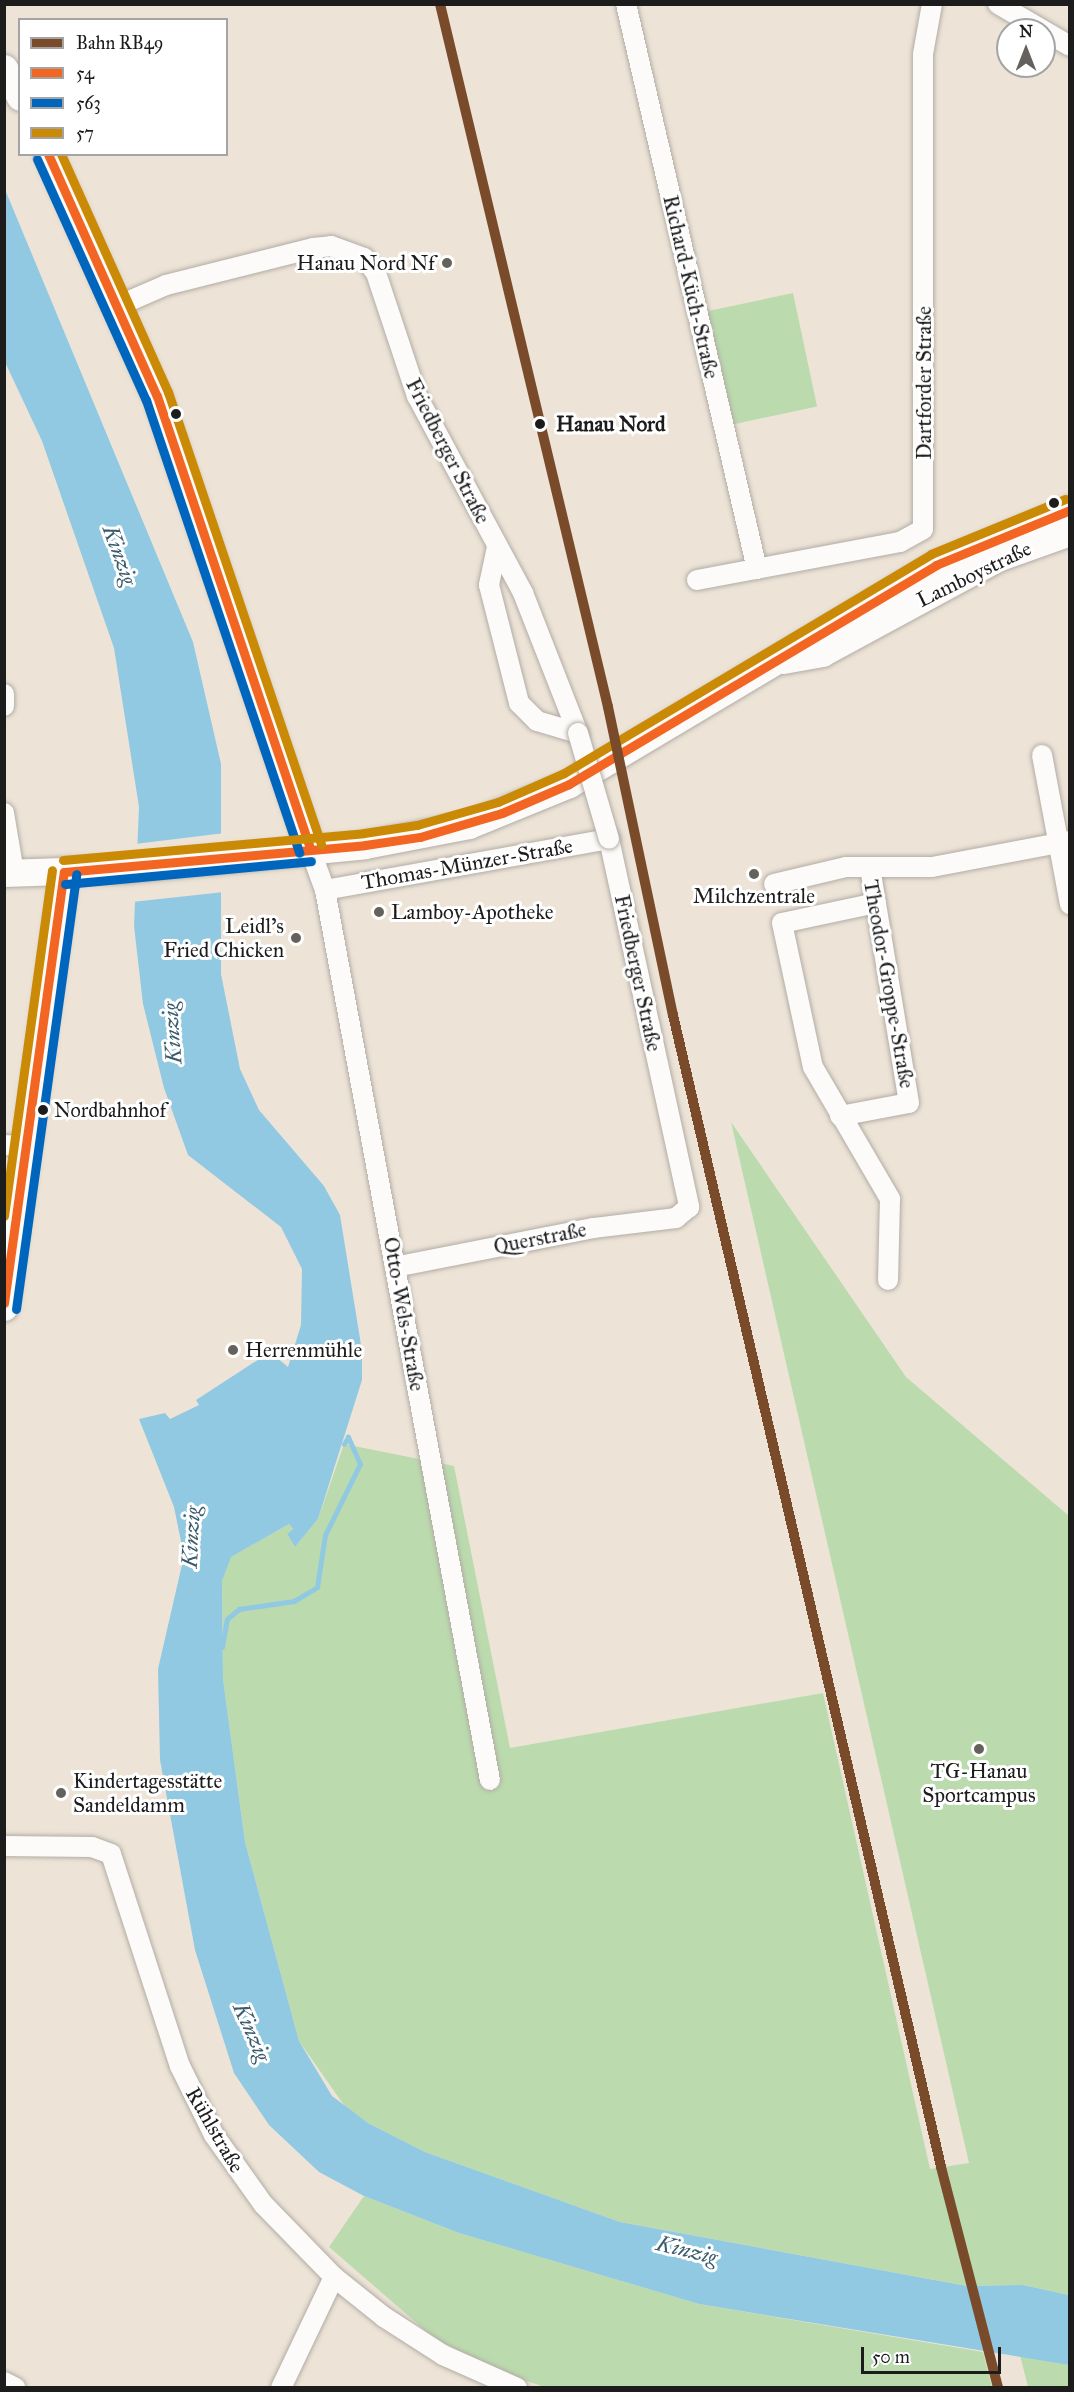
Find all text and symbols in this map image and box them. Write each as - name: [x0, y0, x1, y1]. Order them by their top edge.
- legend: [18, 18, 228, 156]
- north arrow: [996, 18, 1056, 78]
- text: N: [1019, 22, 1033, 41]
- text: Bahn RB49: [76, 32, 163, 54]
- text: 54: [76, 62, 94, 84]
- text: 563: [76, 92, 101, 114]
- text: 57: [76, 122, 94, 144]
- street label: Richard-Küch-Straße: [658, 193, 724, 381]
- place label: Hanau Nord Nf: [297, 250, 435, 276]
- marker: Hanau Nord Nf: [440, 256, 454, 270]
- street label: Dartforder Straße: [911, 306, 937, 460]
- street label: Friedberger Straße: [401, 374, 495, 528]
- unlabelled marker: [170, 408, 182, 420]
- place label: Hanau Nord: [556, 411, 665, 437]
- marker: Hanau Nord: [529, 413, 551, 435]
- unlabelled marker: [1048, 497, 1060, 509]
- water label: Kinzig: [97, 522, 143, 588]
- street label: Lamboystraße: [913, 536, 1035, 612]
- street label: Thomas-Münzer-Straße: [359, 833, 575, 895]
- marker: Milchzentrale: [747, 867, 761, 881]
- street label: Theodor-Groppe-Straße: [858, 878, 920, 1090]
- place label: Milchzentrale: [693, 883, 815, 909]
- street label: Friedberger Straße: [609, 892, 667, 1054]
- place label: Lamboy-Apotheke: [391, 899, 554, 925]
- marker: Lamboy-Apotheke: [372, 905, 386, 919]
- place label: Leidl's Fried Chicken: [163, 913, 284, 963]
- marker: Leidl's Fried Chicken: [289, 931, 303, 945]
- water label: Kinzig: [157, 1001, 187, 1065]
- place label: Nordbahnhof: [54, 1098, 166, 1122]
- marker: Nordbahnhof: [37, 1104, 49, 1116]
- street label: Querstraße: [491, 1217, 589, 1259]
- street label: Otto-Wels-Straße: [378, 1235, 430, 1393]
- place label: Herrenmühle: [245, 1337, 362, 1363]
- marker: Herrenmühle: [226, 1343, 240, 1357]
- water label: Kinzig: [176, 1506, 206, 1568]
- marker: TG-Hanau Sportcampus: [972, 1742, 986, 1756]
- place label: TG-Hanau Sportcampus: [922, 1758, 1036, 1808]
- place label: Kindertagesstätte Sandeldamm: [73, 1768, 222, 1818]
- marker: Kindertagesstätte Sandeldamm: [54, 1786, 68, 1800]
- water label: Kinzig: [227, 1998, 277, 2066]
- street label: Rühlstraße: [180, 2083, 250, 2177]
- water label: Kinzig: [654, 2230, 720, 2270]
- scale bar: [864, 2335, 1004, 2373]
- text: 50 m: [872, 2346, 910, 2368]

